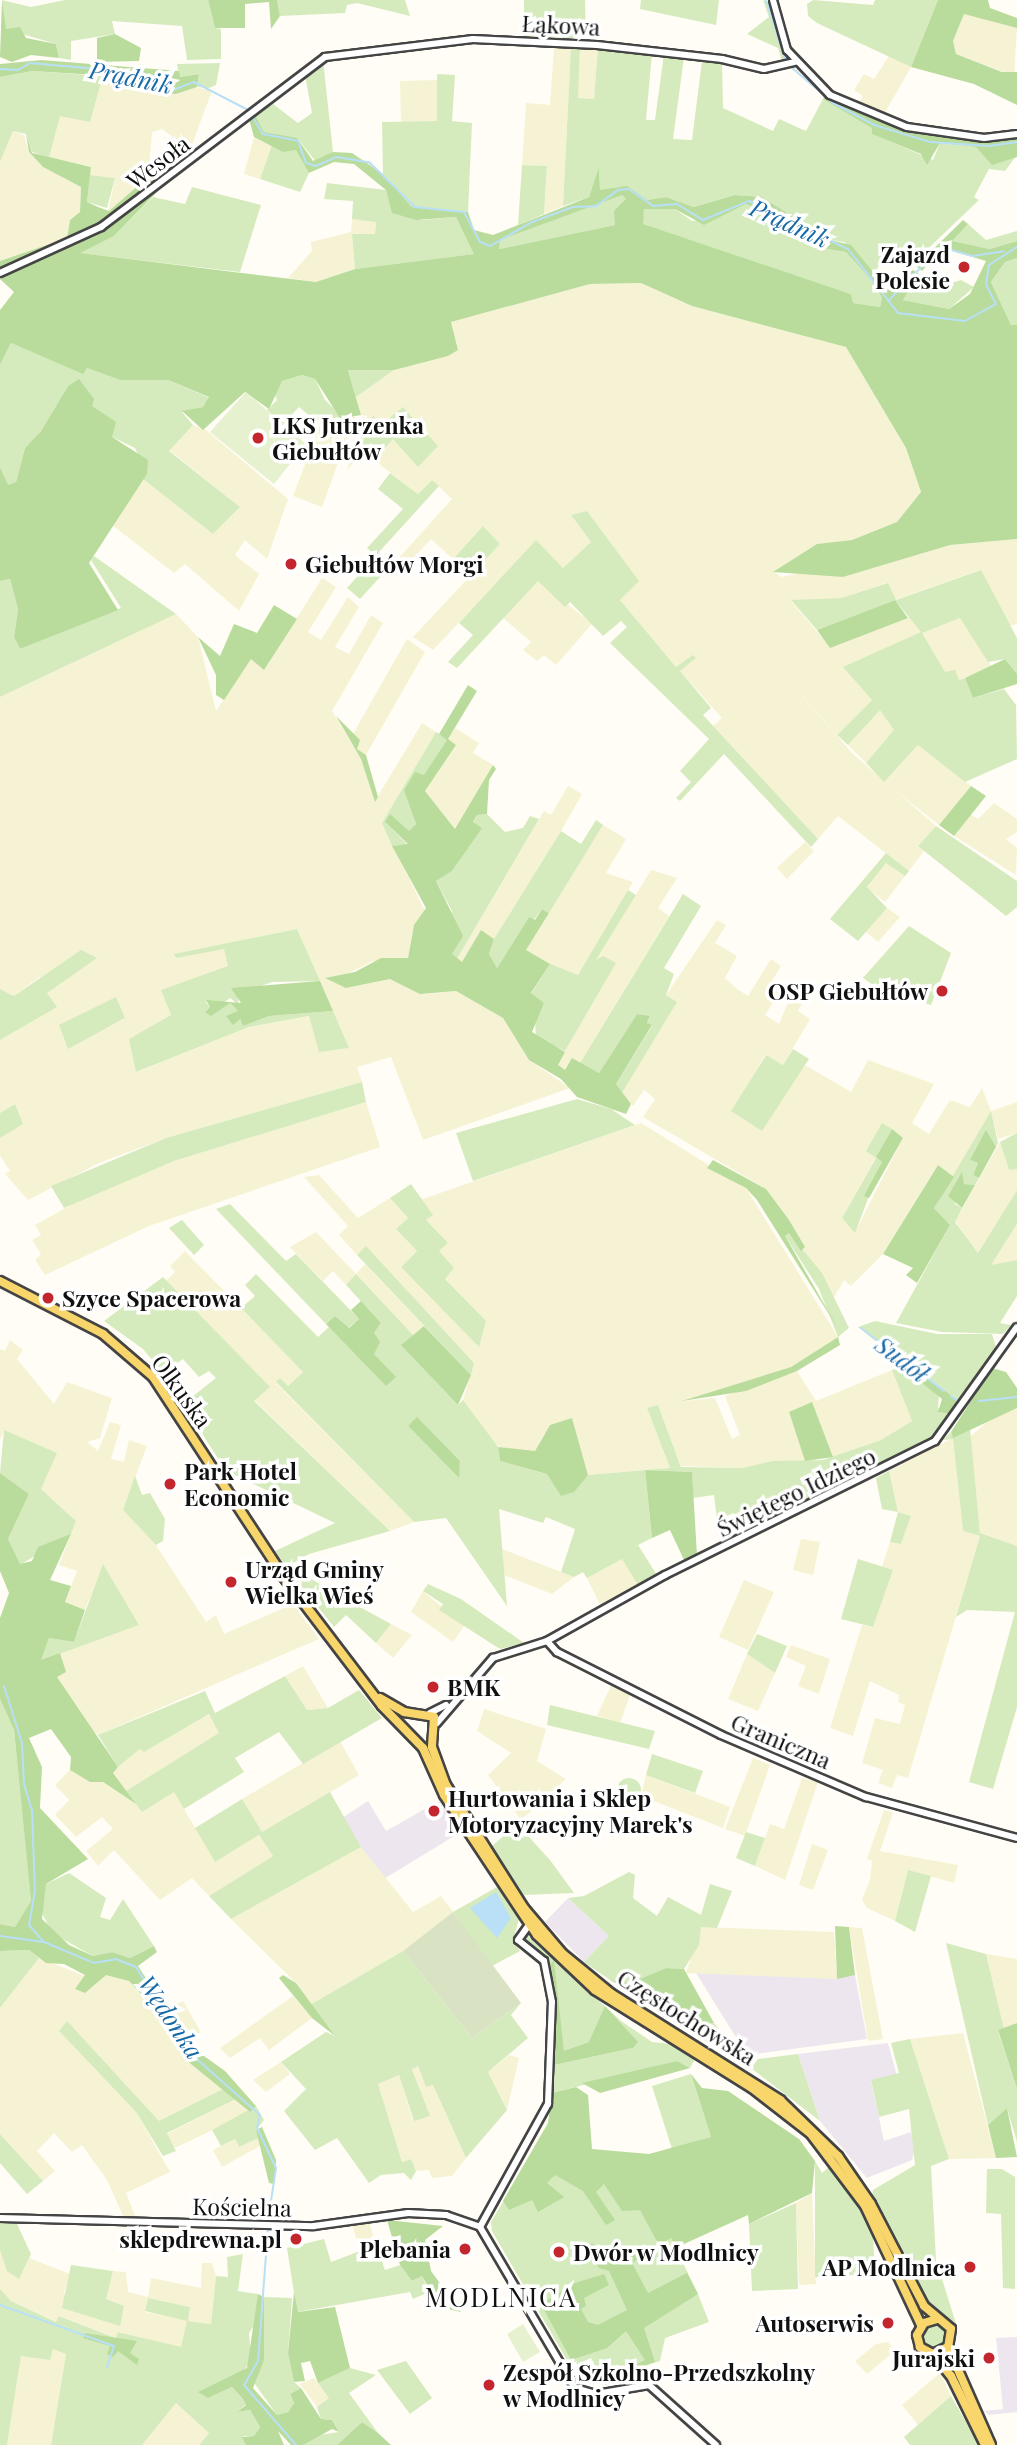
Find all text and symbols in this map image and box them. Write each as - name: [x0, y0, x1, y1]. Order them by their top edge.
- street label: Łąkowa: [521, 9, 601, 41]
- water label: Prądnik: [87, 55, 175, 99]
- street label: Wesoła: [121, 129, 195, 195]
- water label: Prądnik: [746, 193, 834, 253]
- place label: Zajazd Polesie: [875, 240, 950, 294]
- marker: Zajazd Polesie: [956, 259, 972, 275]
- place label: LKS Jutrzenka Giebułtów: [272, 411, 424, 465]
- marker: LKS Jutrzenka Giebułtów: [250, 430, 266, 446]
- place label: Giebułtów Morgi: [305, 550, 484, 578]
- marker: Giebułtów Morgi: [283, 556, 299, 572]
- place label: OSP Giebułtów: [767, 977, 928, 1005]
- marker: OSP Giebułtów: [934, 983, 950, 999]
- place label: Szyce Spacerowa: [62, 1284, 241, 1312]
- marker: Szyce Spacerowa: [40, 1290, 56, 1306]
- water label: Sudół: [870, 1330, 934, 1388]
- street label: Olkuska: [146, 1349, 218, 1433]
- street label: Świętego Idziego: [712, 1442, 880, 1542]
- place label: Park Hotel Economic: [184, 1457, 297, 1511]
- marker: Park Hotel Economic: [162, 1476, 178, 1492]
- place label: Urząd Gminy Wielka Wieś: [245, 1555, 384, 1609]
- marker: Urząd Gminy Wielka Wieś: [223, 1574, 239, 1590]
- place label: BMK: [447, 1673, 500, 1701]
- marker: BMK: [425, 1679, 441, 1695]
- street label: Graniczna: [727, 1708, 835, 1774]
- place label: Hurtowania i Sklep Motoryzacyjny Marek's: [448, 1784, 693, 1838]
- marker: Hurtowania i Sklep Motoryzacyjny Marek's: [426, 1803, 442, 1819]
- street label: Częstochowska: [613, 1963, 761, 2071]
- water label: Wędonka: [133, 1970, 209, 2064]
- street label: Kościelna: [192, 2192, 292, 2222]
- place label: sklepdrewna.pl: [119, 2225, 282, 2253]
- marker: sklepdrewna.pl: [288, 2231, 304, 2247]
- place label: Plebania: [359, 2235, 451, 2263]
- place label: Dwór w Modlnicy: [573, 2238, 760, 2266]
- marker: Plebania: [457, 2241, 473, 2257]
- marker: Dwór w Modlnicy: [551, 2244, 567, 2260]
- place label: AP Modlnica: [822, 2253, 956, 2281]
- marker: AP Modlnica: [962, 2259, 978, 2275]
- district label: MODLNICA: [426, 2281, 576, 2313]
- place label: Autoserwis: [756, 2309, 874, 2337]
- marker: Autoserwis: [880, 2315, 896, 2331]
- place label: Jurajski: [892, 2344, 975, 2372]
- marker: Jurajski: [981, 2350, 997, 2366]
- place label: Zespół Szkolno-Przedszkolny w Modlnicy: [503, 2358, 815, 2412]
- marker: Zespół Szkolno-Przedszkolny w Modlnicy: [481, 2377, 497, 2393]

